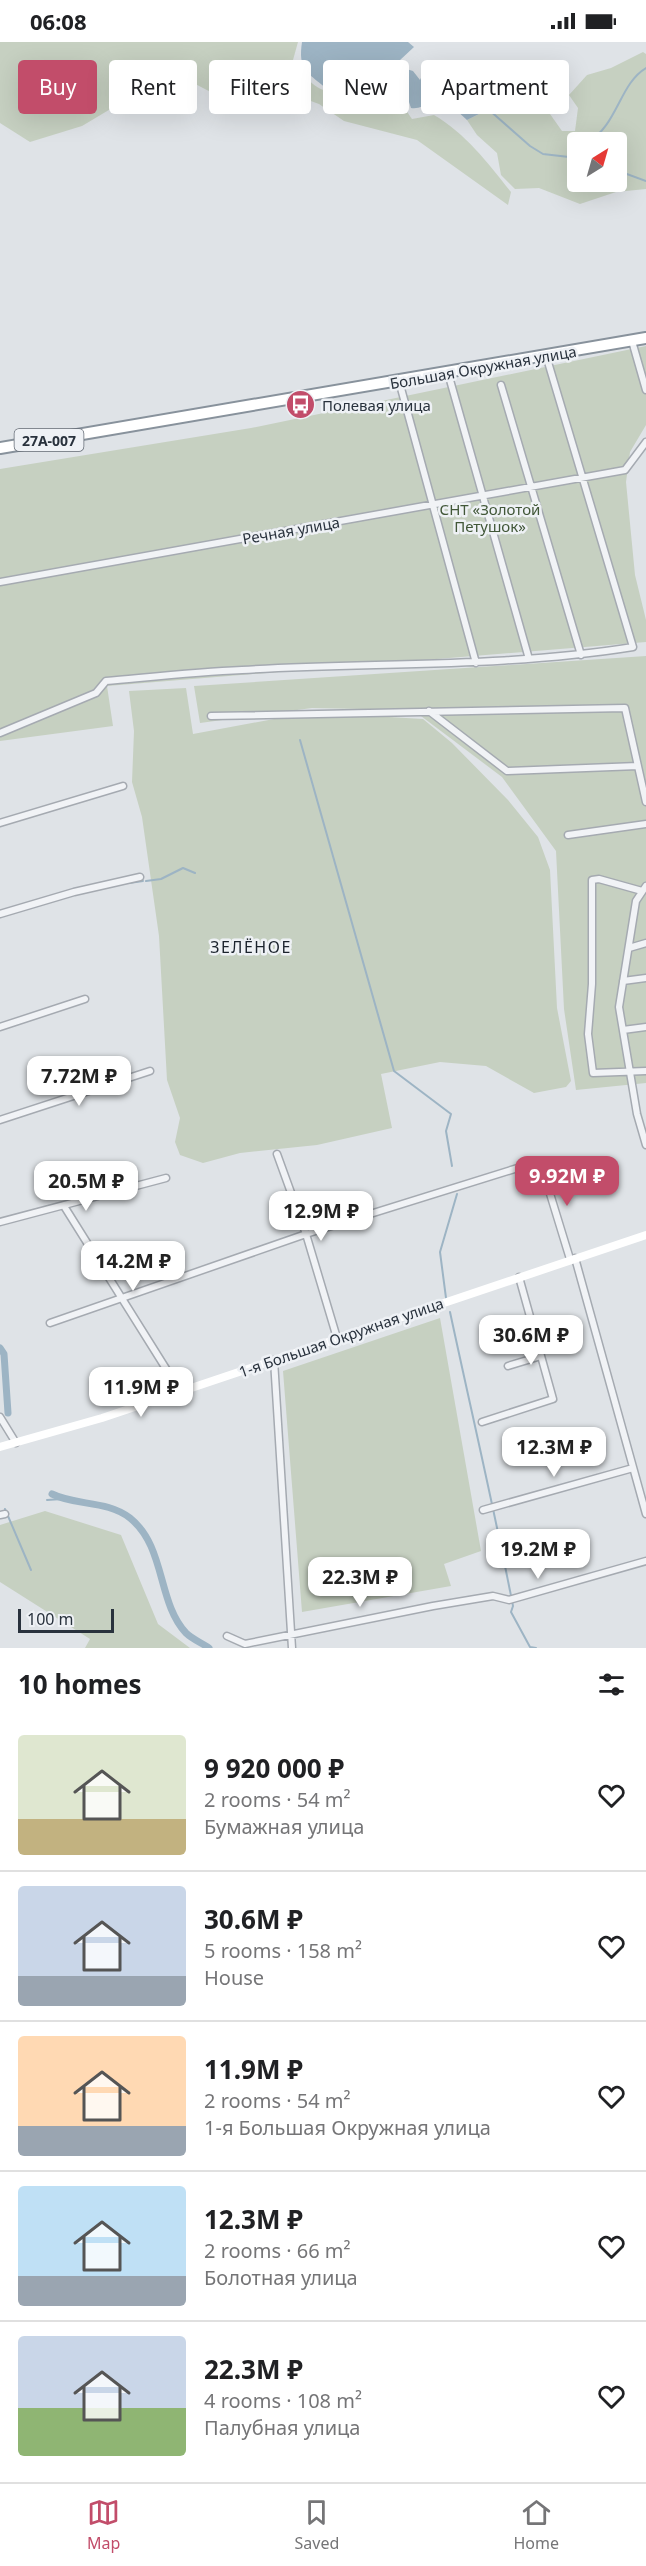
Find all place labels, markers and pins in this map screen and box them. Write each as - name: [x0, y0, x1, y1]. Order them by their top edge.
- bus stop icon: Полевая улица: [285, 389, 317, 421]
- place label: Полевая улица: [322, 395, 431, 415]
- pin: 7.72M ₽: [24, 1056, 134, 1107]
- pin: 9.92M ₽: [512, 1156, 622, 1207]
- pin: 20.5M ₽: [31, 1161, 141, 1212]
- pin: 12.9M ₽: [266, 1191, 376, 1242]
- pin: 14.2M ₽: [78, 1241, 188, 1292]
- pin: 30.6M ₽: [476, 1315, 586, 1366]
- pin: 11.9M ₽: [86, 1367, 196, 1418]
- pin: 12.3M ₽: [499, 1427, 609, 1478]
- pin: 19.2M ₽: [483, 1529, 593, 1580]
- pin: 22.3M ₽: [305, 1557, 415, 1608]

